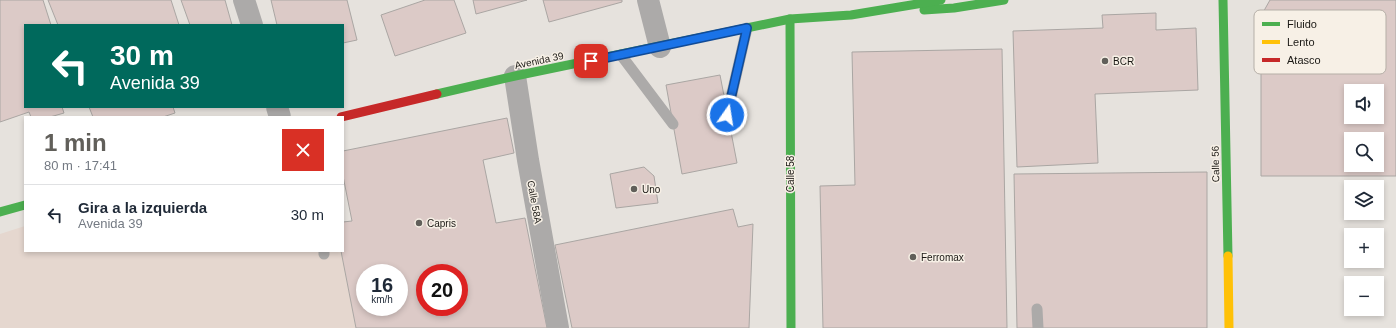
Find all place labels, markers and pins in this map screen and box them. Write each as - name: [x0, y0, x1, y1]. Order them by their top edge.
- pin: [574, 44, 608, 78]
- marker: BCR: [1100, 56, 1110, 66]
- place label: BCR: [1113, 56, 1134, 67]
- marker: Uno: [629, 184, 639, 194]
- place label: Uno: [642, 184, 661, 195]
- marker: Capris: [414, 218, 424, 228]
- place label: Capris: [427, 218, 456, 229]
- marker: Ferromax: [908, 252, 918, 262]
- place label: Ferromax: [921, 252, 964, 263]

